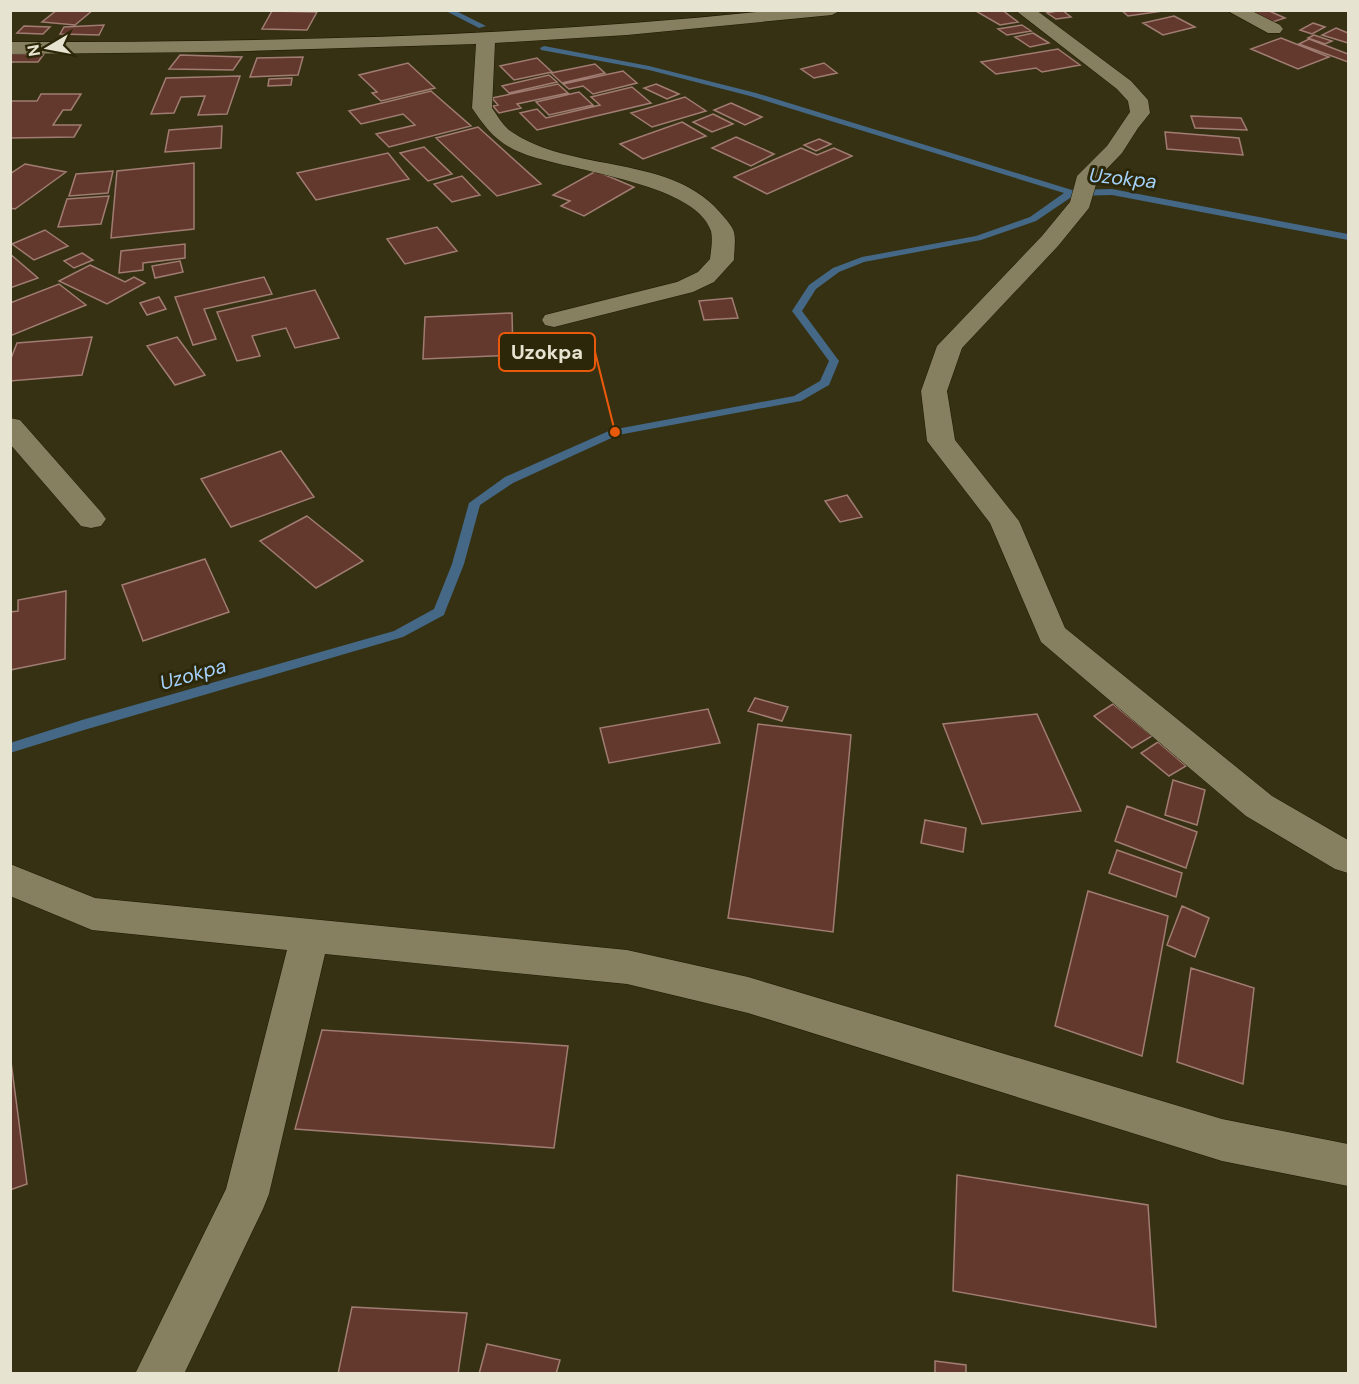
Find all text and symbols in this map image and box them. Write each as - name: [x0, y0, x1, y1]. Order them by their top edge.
- north arrow: [18, 18, 78, 78]
- text: N: [22, 43, 45, 58]
- water label: Uzokpa: [1088, 162, 1158, 194]
- callout: Uzokpa: [499, 333, 595, 371]
- text: Uzokpa: [511, 339, 583, 365]
- water label: Uzokpa: [157, 652, 229, 696]

